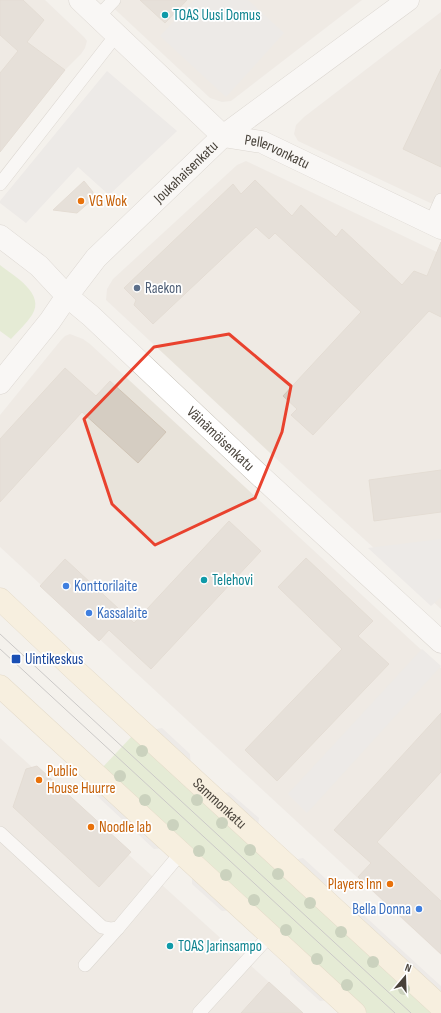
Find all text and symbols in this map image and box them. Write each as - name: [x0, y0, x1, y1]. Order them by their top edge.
- place label: TOAS Uusi Domus: [173, 6, 261, 25]
- marker: TOAS Uusi Domus: [160, 10, 170, 20]
- street label: Pellervonkatu: [243, 130, 313, 173]
- street label: Joukahaisenkatu: [149, 137, 222, 208]
- place label: VG Wok: [89, 192, 127, 211]
- marker: VG Wok: [76, 196, 86, 206]
- place label: Raekon: [145, 279, 182, 298]
- marker: Raekon: [132, 283, 142, 293]
- street label: Väinämöisenkatu: [183, 403, 258, 475]
- place label: Telehovi: [212, 571, 253, 590]
- marker: Telehovi: [199, 575, 209, 585]
- place label: Konttorilaite: [74, 577, 137, 596]
- marker: Konttorilaite: [61, 581, 71, 591]
- place label: Kassalaite: [97, 604, 148, 623]
- marker: Kassalaite: [84, 608, 94, 618]
- place label: Uintikeskus: [25, 650, 83, 669]
- marker: Uintikeskus: [10, 653, 22, 665]
- place label: Public House Huurre: [47, 762, 115, 798]
- street label: Sammonkatu: [189, 774, 250, 833]
- marker: Public House Huurre: [34, 775, 44, 785]
- place label: Noodle lab: [99, 818, 151, 837]
- marker: Noodle lab: [86, 822, 96, 832]
- place label: Players Inn: [328, 875, 382, 894]
- marker: Players Inn: [385, 879, 395, 889]
- place label: Bella Donna: [352, 900, 411, 919]
- marker: Bella Donna: [414, 904, 424, 914]
- place label: TOAS Jarinsampo: [178, 937, 262, 956]
- marker: TOAS Jarinsampo: [165, 941, 175, 951]
- north arrow: [385, 957, 425, 997]
- text: N: [403, 961, 413, 975]

